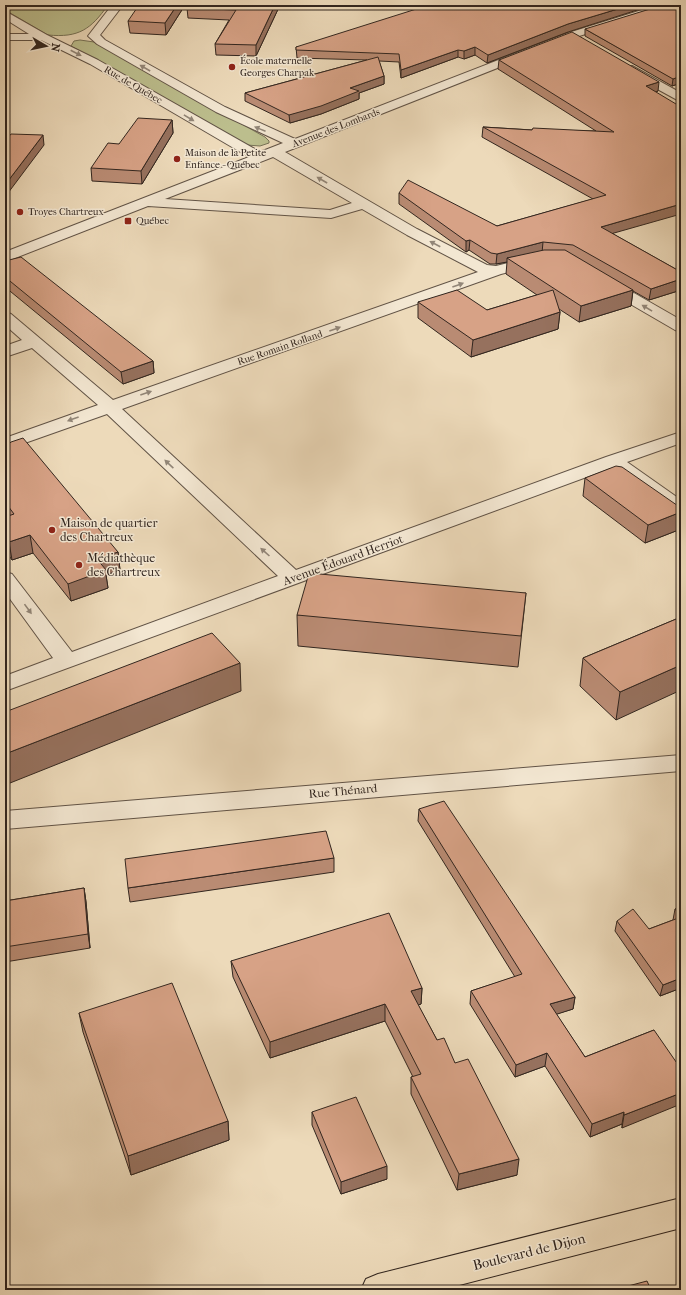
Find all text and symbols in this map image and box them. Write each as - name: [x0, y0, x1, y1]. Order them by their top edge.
- north arrow: [26, 26, 66, 66]
- text: N: [48, 42, 62, 53]
- one-way arrow: [70, 50, 82, 56]
- place label: École maternelle Georges Charpak: [240, 54, 315, 79]
- marker: École maternelle Georges Charpak: [227, 62, 237, 72]
- street label: Rue de Québec: [102, 64, 165, 107]
- one-way arrow: [139, 64, 151, 71]
- street label: Avenue des Lombards: [289, 106, 382, 151]
- one-way arrow: [183, 114, 195, 121]
- one-way arrow: [253, 126, 265, 132]
- place label: Maison de la Petite Enfance - Québec: [185, 147, 266, 171]
- marker: Maison de la Petite Enfance - Québec: [172, 154, 182, 164]
- one-way arrow: [316, 176, 328, 183]
- place label: Troyes Chartreux: [28, 206, 105, 218]
- marker: Troyes Chartreux: [15, 207, 25, 217]
- place label: Québec: [136, 215, 169, 227]
- marker: Québec: [123, 216, 133, 226]
- one-way arrow: [429, 241, 441, 247]
- one-way arrow: [452, 282, 464, 288]
- one-way arrow: [641, 304, 653, 311]
- one-way arrow: [330, 325, 342, 331]
- street label: Rue Romain Rolland: [236, 328, 325, 368]
- one-way arrow: [141, 390, 153, 396]
- one-way arrow: [66, 417, 78, 423]
- one-way arrow: [164, 459, 174, 469]
- place label: Maison de quartier des Chartreux: [60, 516, 158, 544]
- marker: Maison de quartier des Chartreux: [47, 525, 57, 535]
- street label: Avenue Édouard Herriot: [280, 531, 406, 589]
- one-way arrow: [260, 547, 270, 557]
- place label: Médiathèque des Chartreux: [87, 551, 161, 579]
- marker: Médiathèque des Chartreux: [74, 560, 84, 570]
- one-way arrow: [24, 604, 32, 615]
- street label: Rue Thénard: [308, 781, 378, 801]
- street label: Boulevard de Dijon: [471, 1230, 587, 1274]

